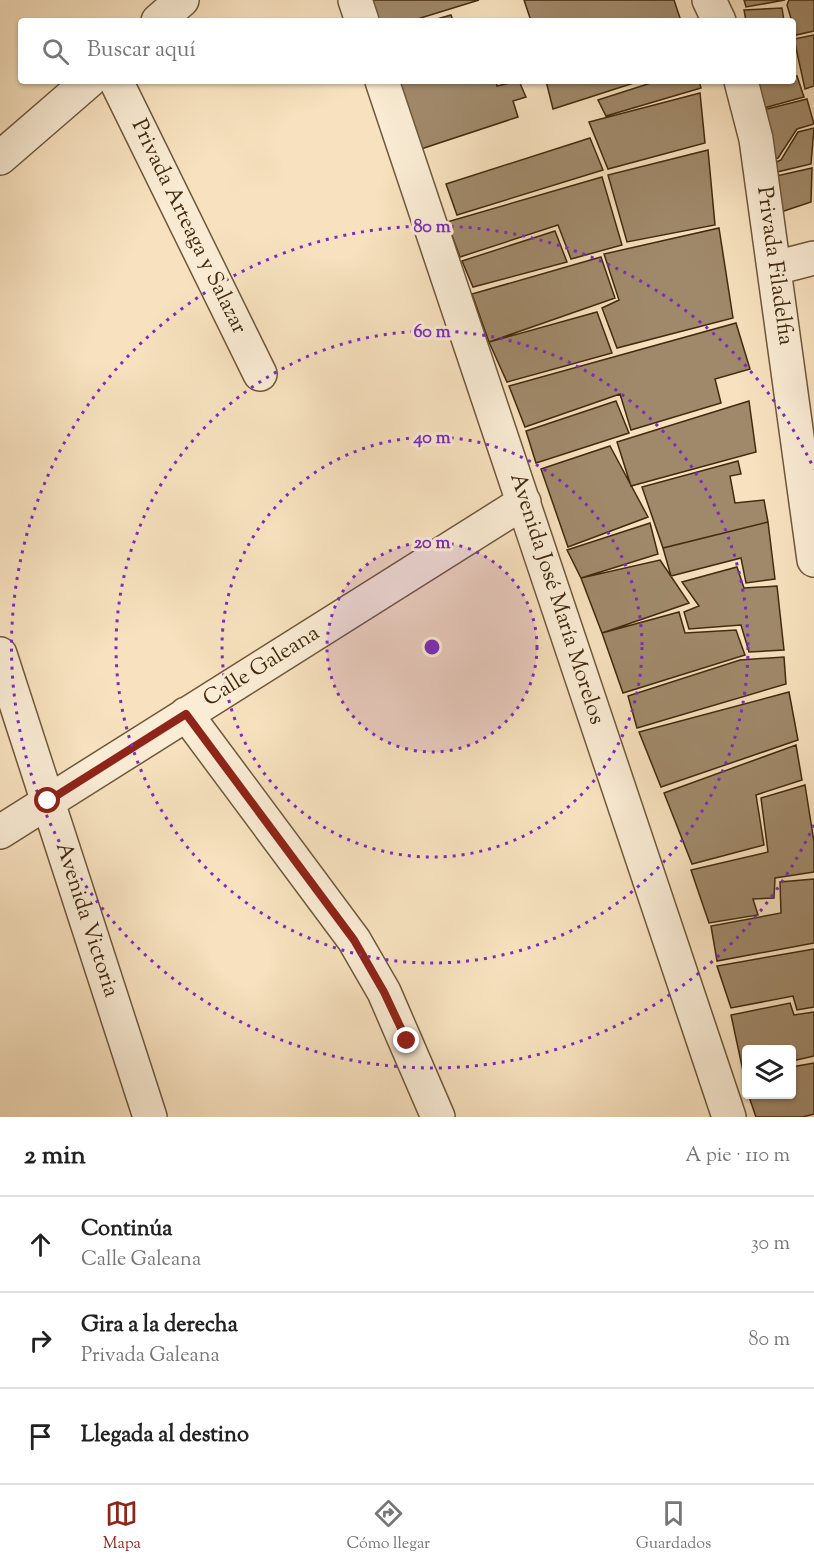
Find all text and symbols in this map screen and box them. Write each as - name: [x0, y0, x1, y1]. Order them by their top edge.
- search box: [18, 18, 796, 84]
- icon: search: [39, 35, 72, 68]
- text: Buscar aquí: [87, 35, 196, 67]
- street label: Privada Arteaga y Salazar: [122, 114, 254, 340]
- street label: Privada Filadelfia: [747, 185, 801, 347]
- text: 80 m: [413, 215, 451, 241]
- text: 60 m: [413, 320, 451, 346]
- text: 40 m: [412, 426, 451, 452]
- street label: Avenida José María Morelos: [500, 469, 612, 729]
- text: 20 m: [414, 531, 450, 557]
- street label: Calle Galeana: [197, 618, 327, 716]
- centre of rings: [422, 637, 442, 657]
- route start: [34, 787, 60, 813]
- street label: Avenida Victoria: [46, 839, 126, 1001]
- route end: [393, 1027, 419, 1053]
- map controls: [742, 1045, 796, 1099]
- button: layers: [742, 1045, 796, 1099]
- text: 2 min: [24, 1138, 86, 1175]
- text: A pie · 110 m: [685, 1142, 790, 1171]
- text: Continúa: [81, 1214, 172, 1246]
- icon: ahead: [24, 1228, 57, 1261]
- text: 30 m: [751, 1230, 790, 1259]
- text: Calle Galeana: [81, 1246, 201, 1275]
- text: Gira a la derecha: [81, 1310, 238, 1342]
- icon: right: [24, 1324, 57, 1357]
- text: 80 m: [749, 1326, 790, 1355]
- text: Privada Galeana: [81, 1342, 220, 1371]
- icon: arrive: [24, 1420, 57, 1453]
- text: Llegada al destino: [81, 1420, 249, 1452]
- tab: Mapa: [103, 1497, 141, 1556]
- tab: Cómo llegar: [346, 1497, 430, 1556]
- tab: Guardados: [636, 1497, 711, 1556]

